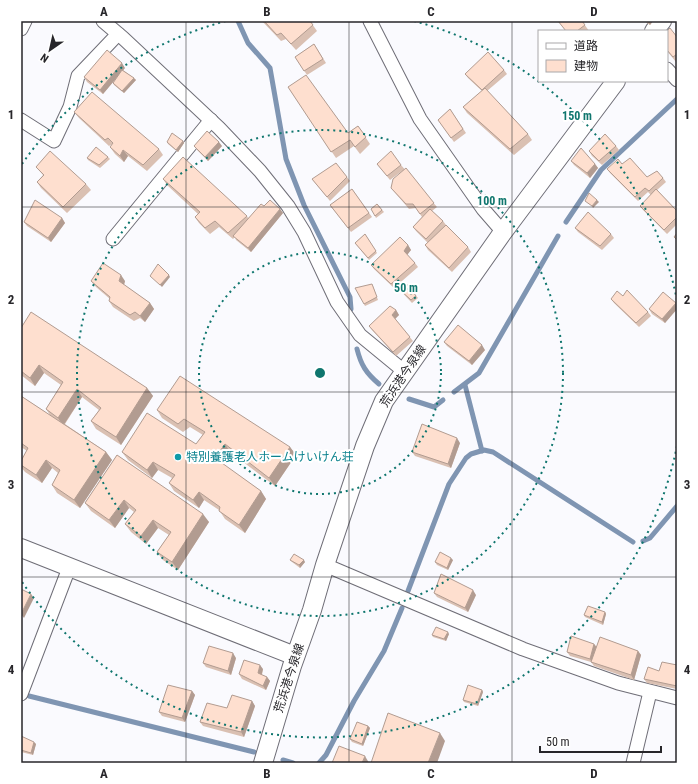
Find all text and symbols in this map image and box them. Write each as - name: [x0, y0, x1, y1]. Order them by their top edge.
- text: A: [100, 4, 108, 19]
- text: B: [263, 4, 271, 19]
- text: C: [427, 4, 435, 19]
- text: D: [590, 4, 598, 19]
- north arrow: [30, 30, 70, 70]
- legend: [538, 30, 668, 82]
- text: 道路: [574, 39, 598, 53]
- text: N: [38, 50, 51, 65]
- text: 建物: [574, 59, 598, 73]
- text: 1: [8, 107, 14, 122]
- text: 1: [684, 107, 690, 122]
- text: 150 m: [562, 109, 592, 123]
- text: 100 m: [477, 194, 507, 208]
- text: 50 m: [394, 281, 418, 295]
- text: 2: [8, 292, 15, 307]
- text: 2: [684, 292, 691, 307]
- street label: 荒浜港今泉線: [377, 342, 429, 410]
- centre of rings: [313, 366, 327, 380]
- place label: 特別養護老人ホームけいけん荘: [186, 450, 354, 464]
- marker: 特別養護老人ホームけいけん荘: [173, 452, 183, 462]
- text: 3: [8, 477, 14, 492]
- text: 3: [684, 477, 690, 492]
- street label: 荒浜港今泉線: [271, 642, 307, 714]
- text: 4: [8, 662, 15, 677]
- text: 4: [684, 662, 691, 677]
- scale bar: [540, 728, 661, 754]
- text: 50 m: [546, 735, 570, 749]
- text: A: [100, 766, 108, 781]
- text: B: [263, 766, 271, 781]
- text: C: [427, 766, 435, 781]
- text: D: [590, 766, 598, 781]

